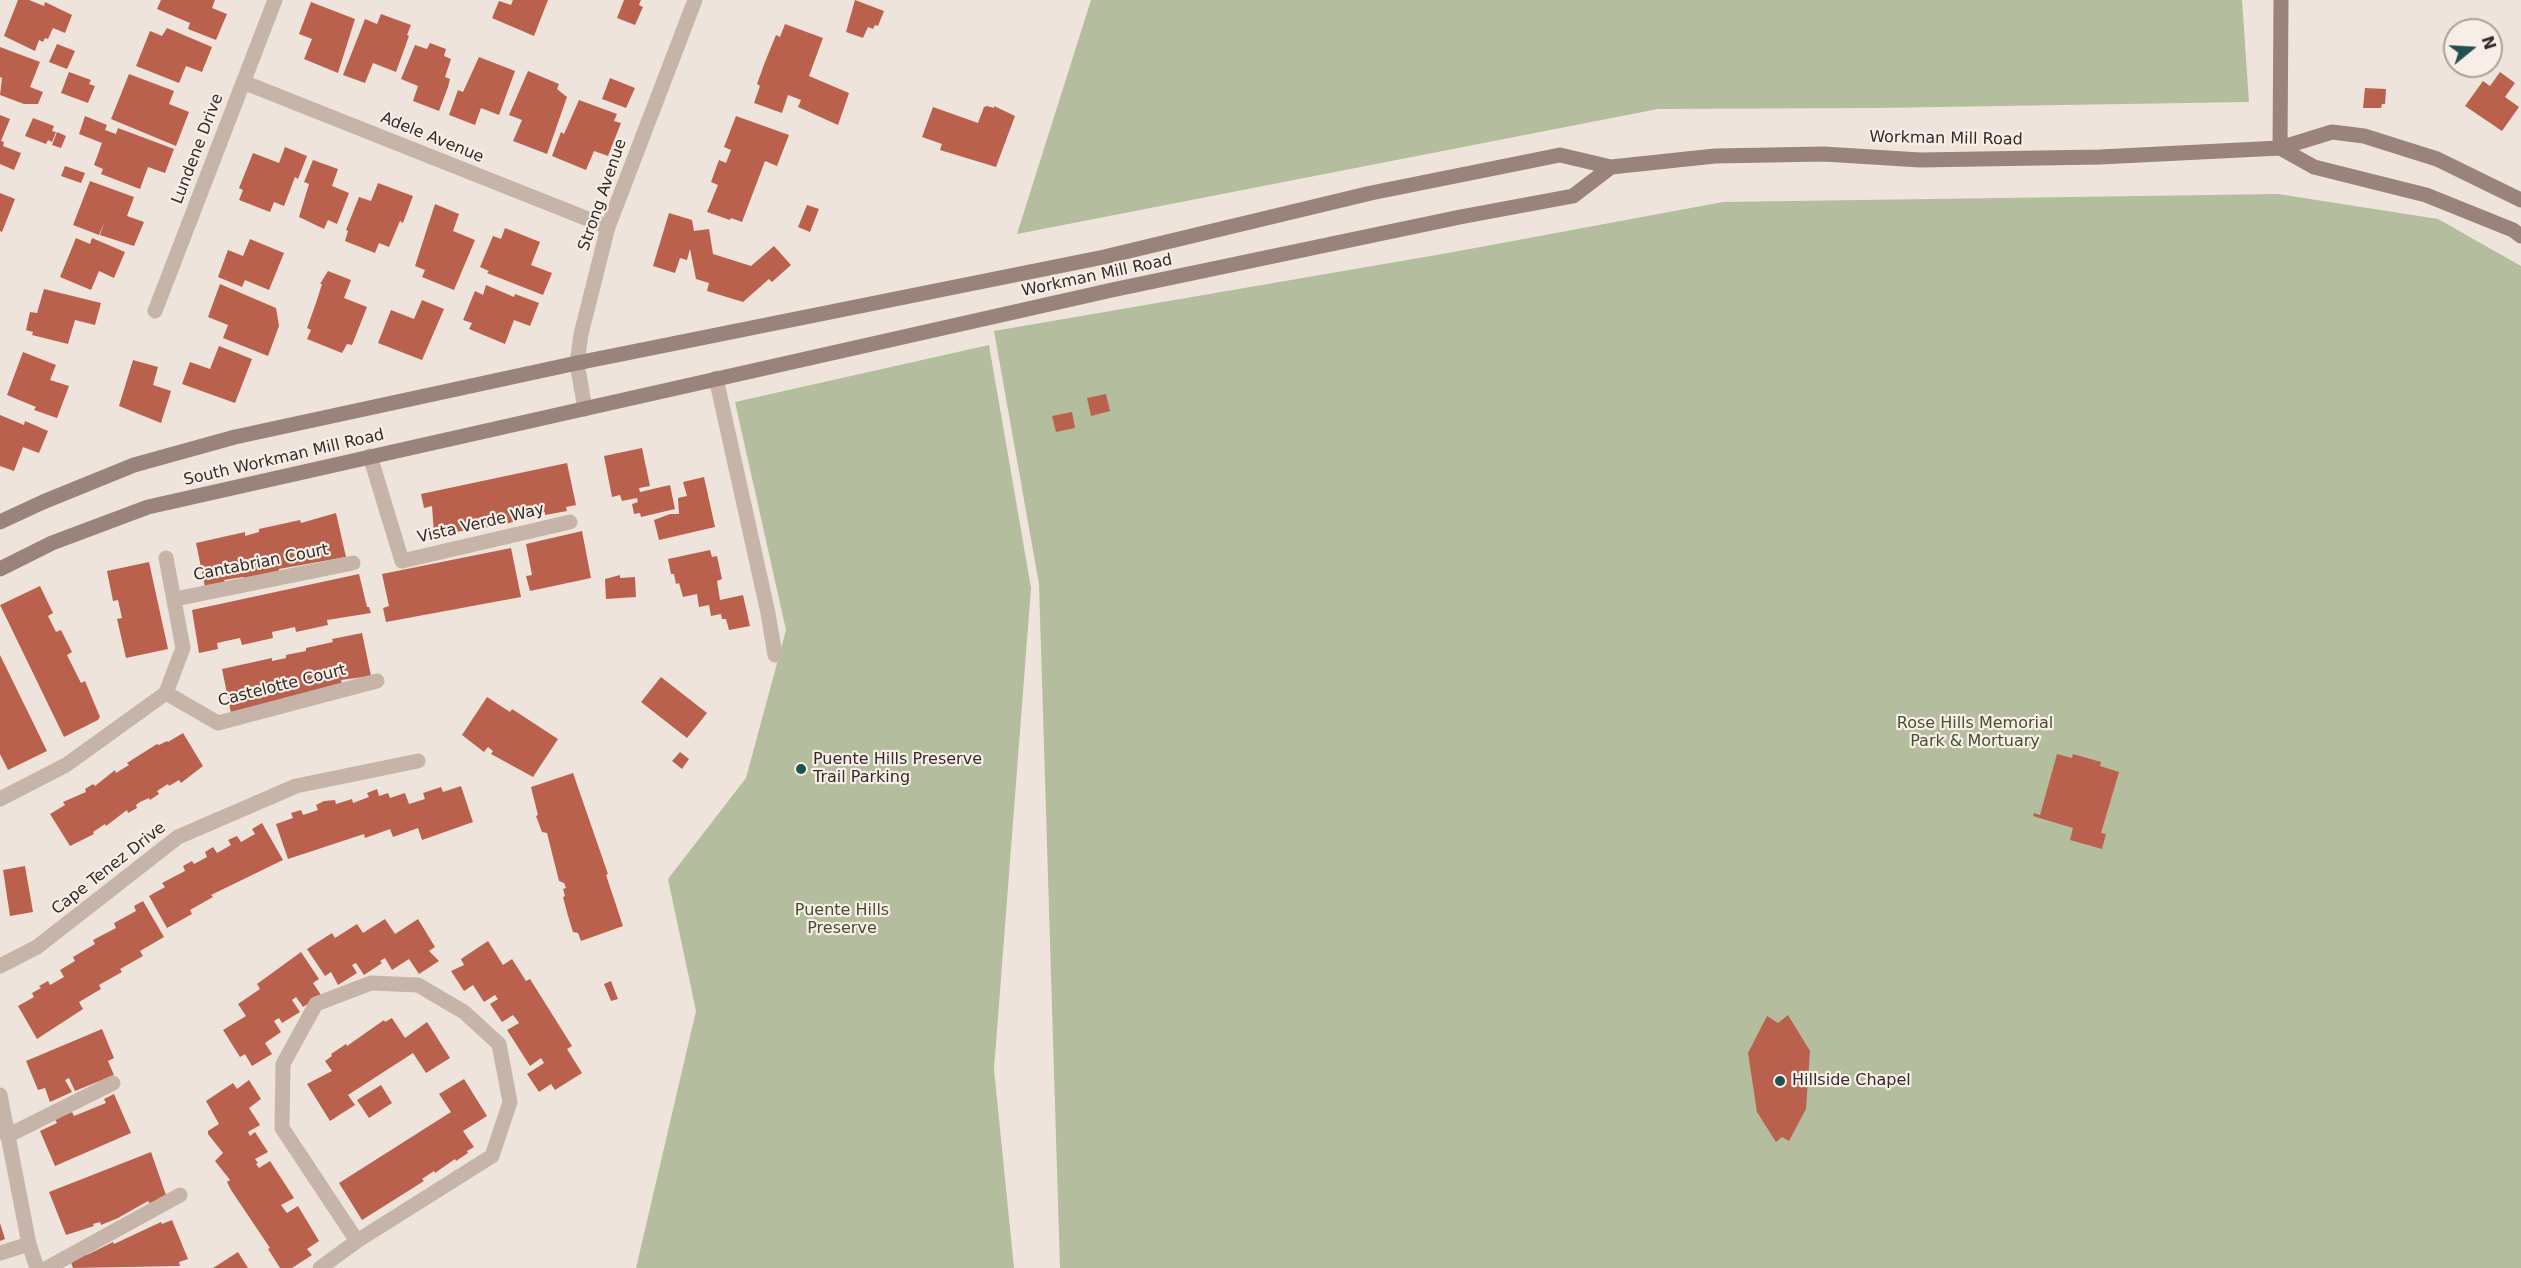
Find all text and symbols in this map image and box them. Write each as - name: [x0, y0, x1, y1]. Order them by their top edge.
- north arrow: [2443, 18, 2503, 78]
- text: N: [2478, 34, 2500, 52]
- street label: Lundene Drive: [168, 91, 228, 207]
- street label: Adele Avenue: [378, 109, 486, 167]
- street label: Workman Mill Road: [1869, 128, 2023, 150]
- street label: Strong Avenue: [575, 136, 631, 254]
- street label: Workman Mill Road: [1020, 251, 1174, 301]
- street label: South Workman Mill Road: [182, 426, 386, 490]
- street label: Vista Verde Way: [416, 500, 546, 548]
- street label: Cantabrian Court: [192, 540, 330, 586]
- street label: Castelotte Court: [216, 661, 348, 711]
- park label: Rose Hills Memorial Park & Mortuary: [1897, 714, 2053, 752]
- place label: Puente Hills Preserve Trail Parking: [813, 750, 982, 788]
- marker: Puente Hills Preserve Trail Parking: [794, 762, 808, 776]
- street label: Cape Tenez Drive: [48, 819, 170, 919]
- park label: Puente Hills Preserve: [795, 901, 889, 939]
- place label: Hillside Chapel: [1792, 1071, 1911, 1091]
- marker: Hillside Chapel: [1773, 1074, 1787, 1088]

